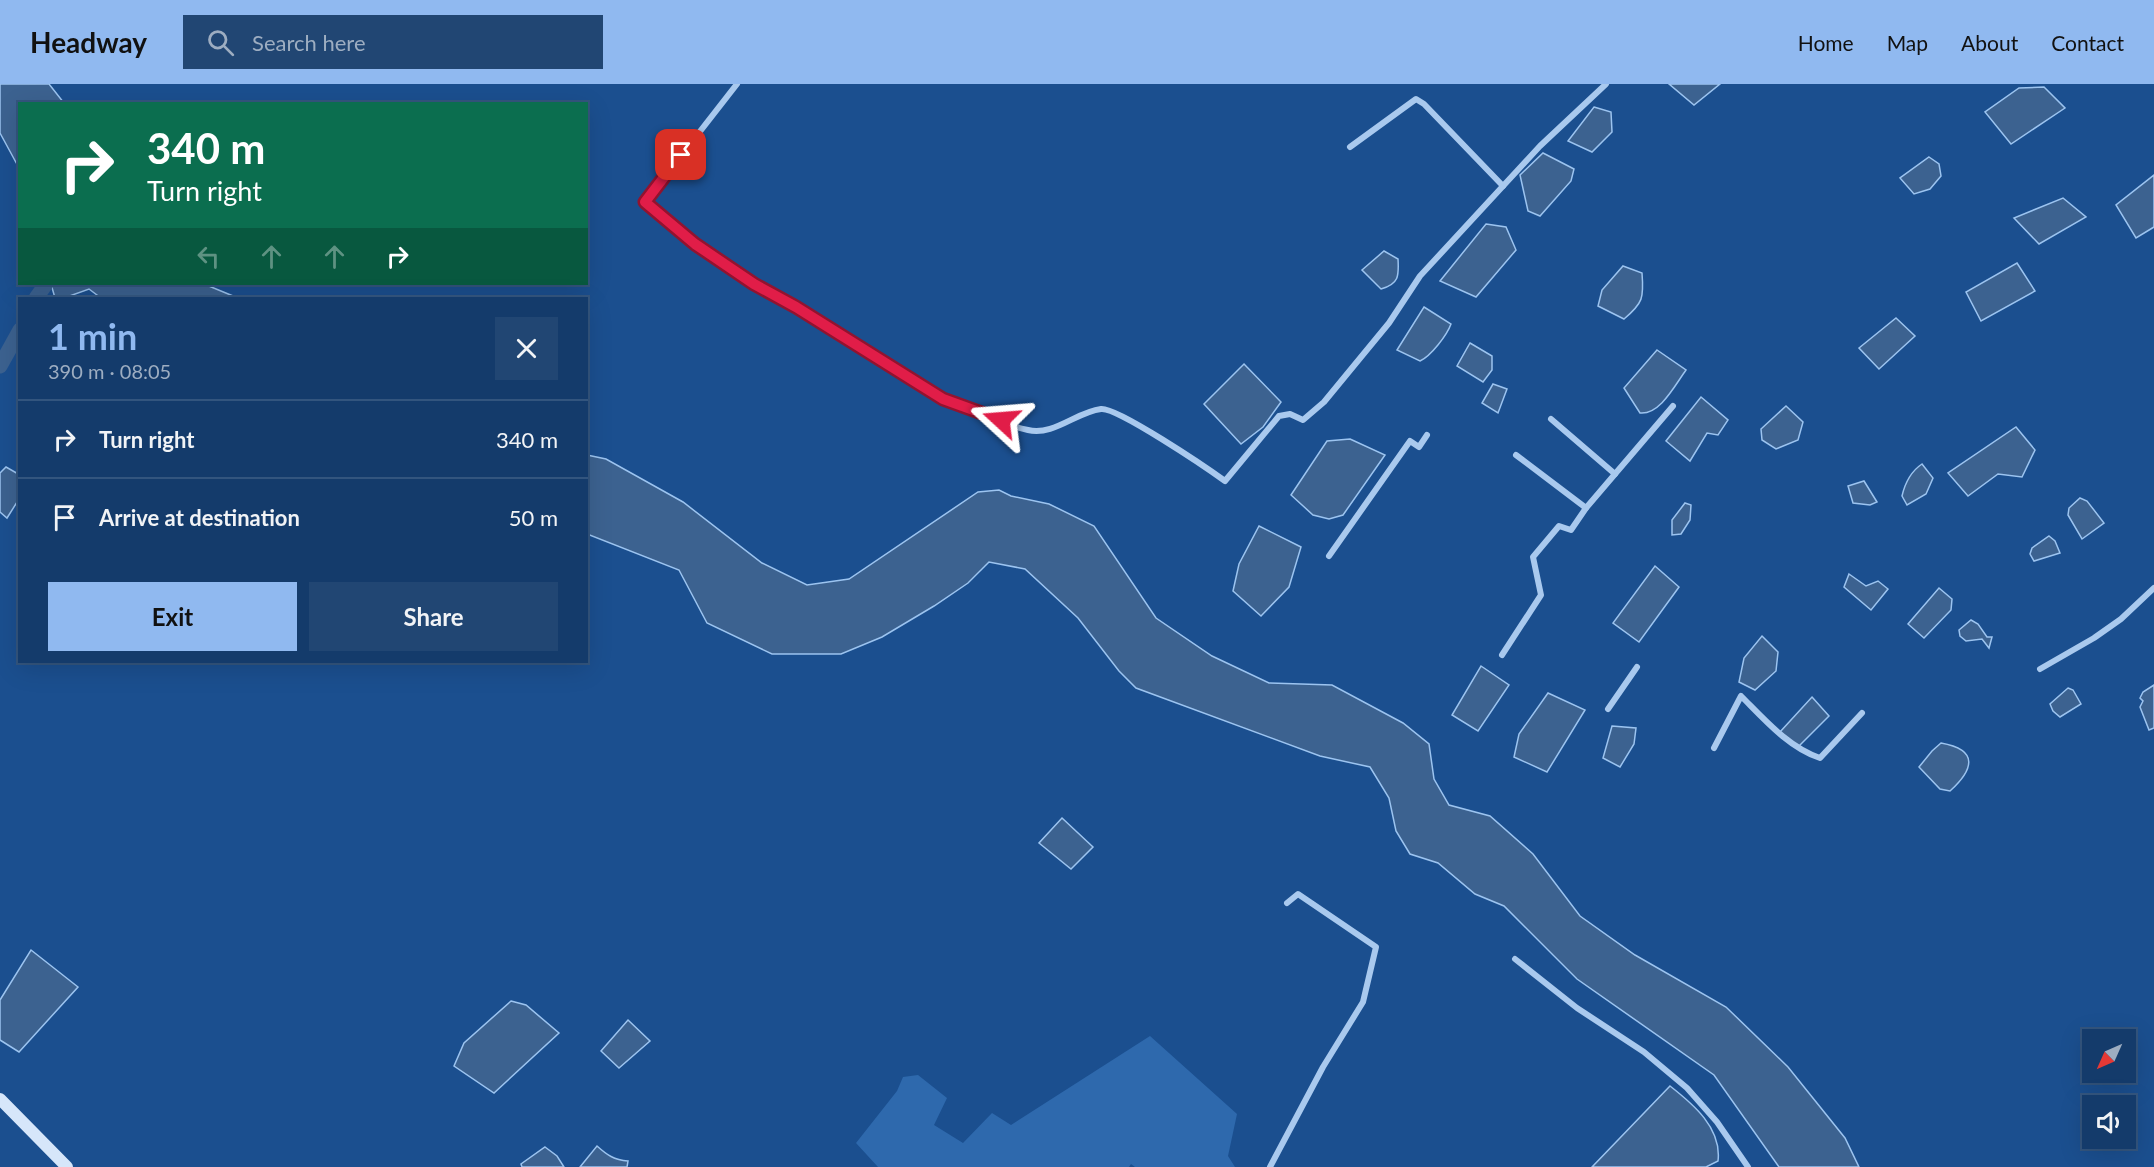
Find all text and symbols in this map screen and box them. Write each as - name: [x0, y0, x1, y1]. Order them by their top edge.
- search box: [183, 15, 603, 69]
- text: Headway: [30, 25, 147, 59]
- icon: search: [204, 26, 237, 59]
- text: Search here: [252, 29, 366, 56]
- text: Home: [1798, 30, 1854, 55]
- text: Map: [1887, 30, 1928, 55]
- text: About: [1961, 30, 2018, 55]
- text: Contact: [2051, 30, 2124, 55]
- text: 340 m: [147, 123, 265, 173]
- icon: right: [48, 126, 126, 204]
- pin: [655, 129, 706, 180]
- icon: arrive: [664, 138, 697, 171]
- text: Turn right: [147, 174, 262, 207]
- icon: left: [192, 240, 225, 273]
- icon: ahead: [255, 240, 288, 273]
- icon: ahead: [318, 240, 351, 273]
- icon: right: [381, 240, 414, 273]
- text: 1 min: [48, 314, 137, 358]
- button: close: [495, 317, 558, 380]
- text: 390 m · 08:05: [48, 359, 171, 383]
- position arrow: [969, 388, 1033, 452]
- icon: right: [48, 423, 81, 456]
- text: Turn right: [99, 426, 194, 453]
- text: 340 m: [496, 426, 558, 453]
- icon: arrive: [48, 501, 81, 534]
- text: Arrive at destination: [99, 504, 300, 531]
- text: 50 m: [509, 504, 558, 531]
- button: Exit: [48, 582, 297, 651]
- button: Share: [309, 582, 558, 651]
- north arrow: [2082, 1029, 2136, 1083]
- map controls: [2082, 1029, 2136, 1149]
- button: sound: [2082, 1095, 2136, 1149]

